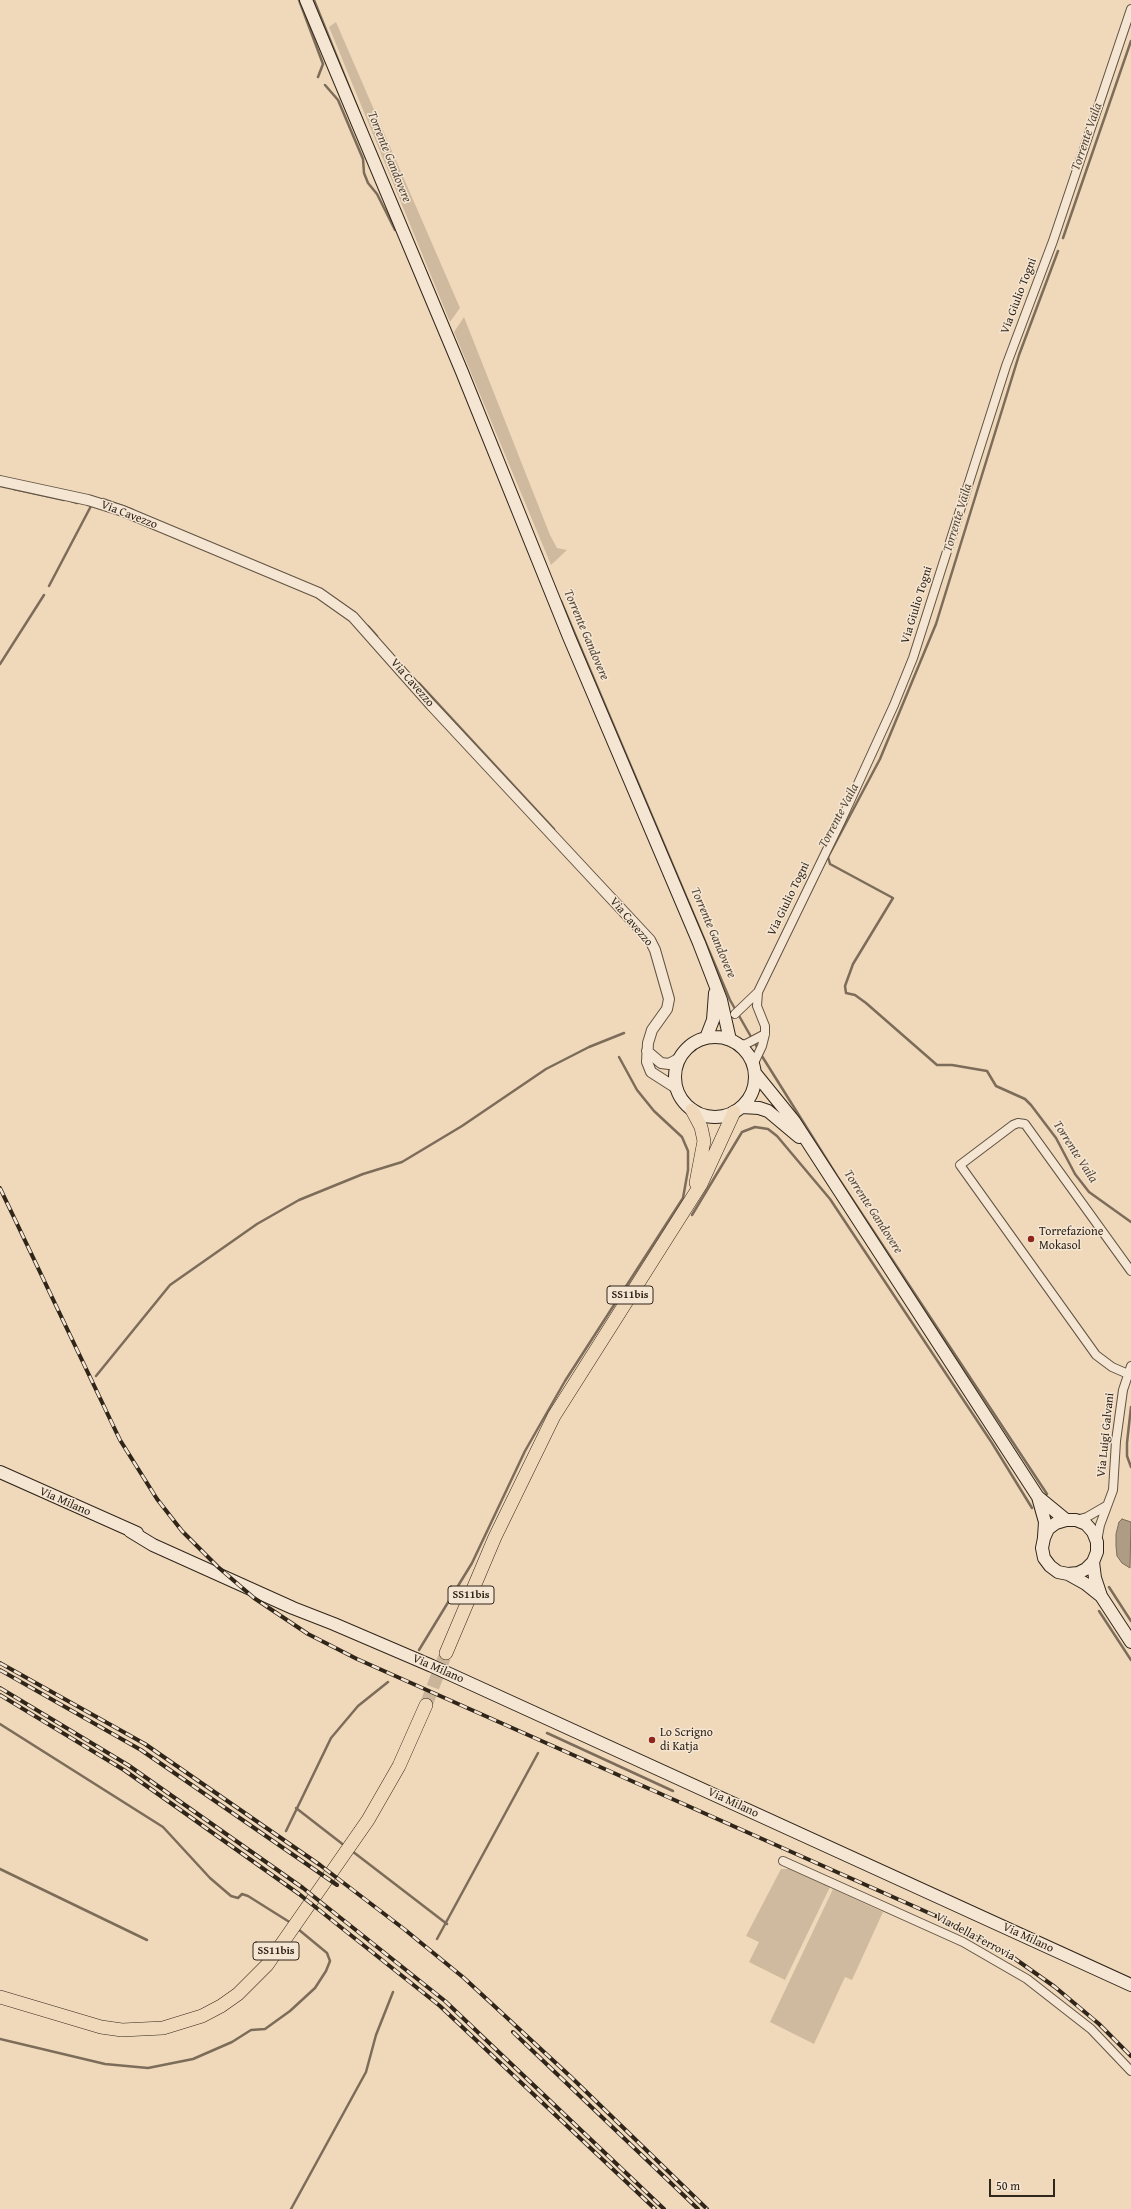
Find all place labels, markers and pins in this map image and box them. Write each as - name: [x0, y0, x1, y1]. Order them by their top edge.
- place label: Torrefazione Mokasol: [1039, 1225, 1103, 1253]
- marker: Torrefazione Mokasol: [1026, 1234, 1036, 1244]
- place label: Lo Scrigno di Katja: [660, 1726, 713, 1754]
- marker: Lo Scrigno di Katja: [647, 1735, 657, 1745]

